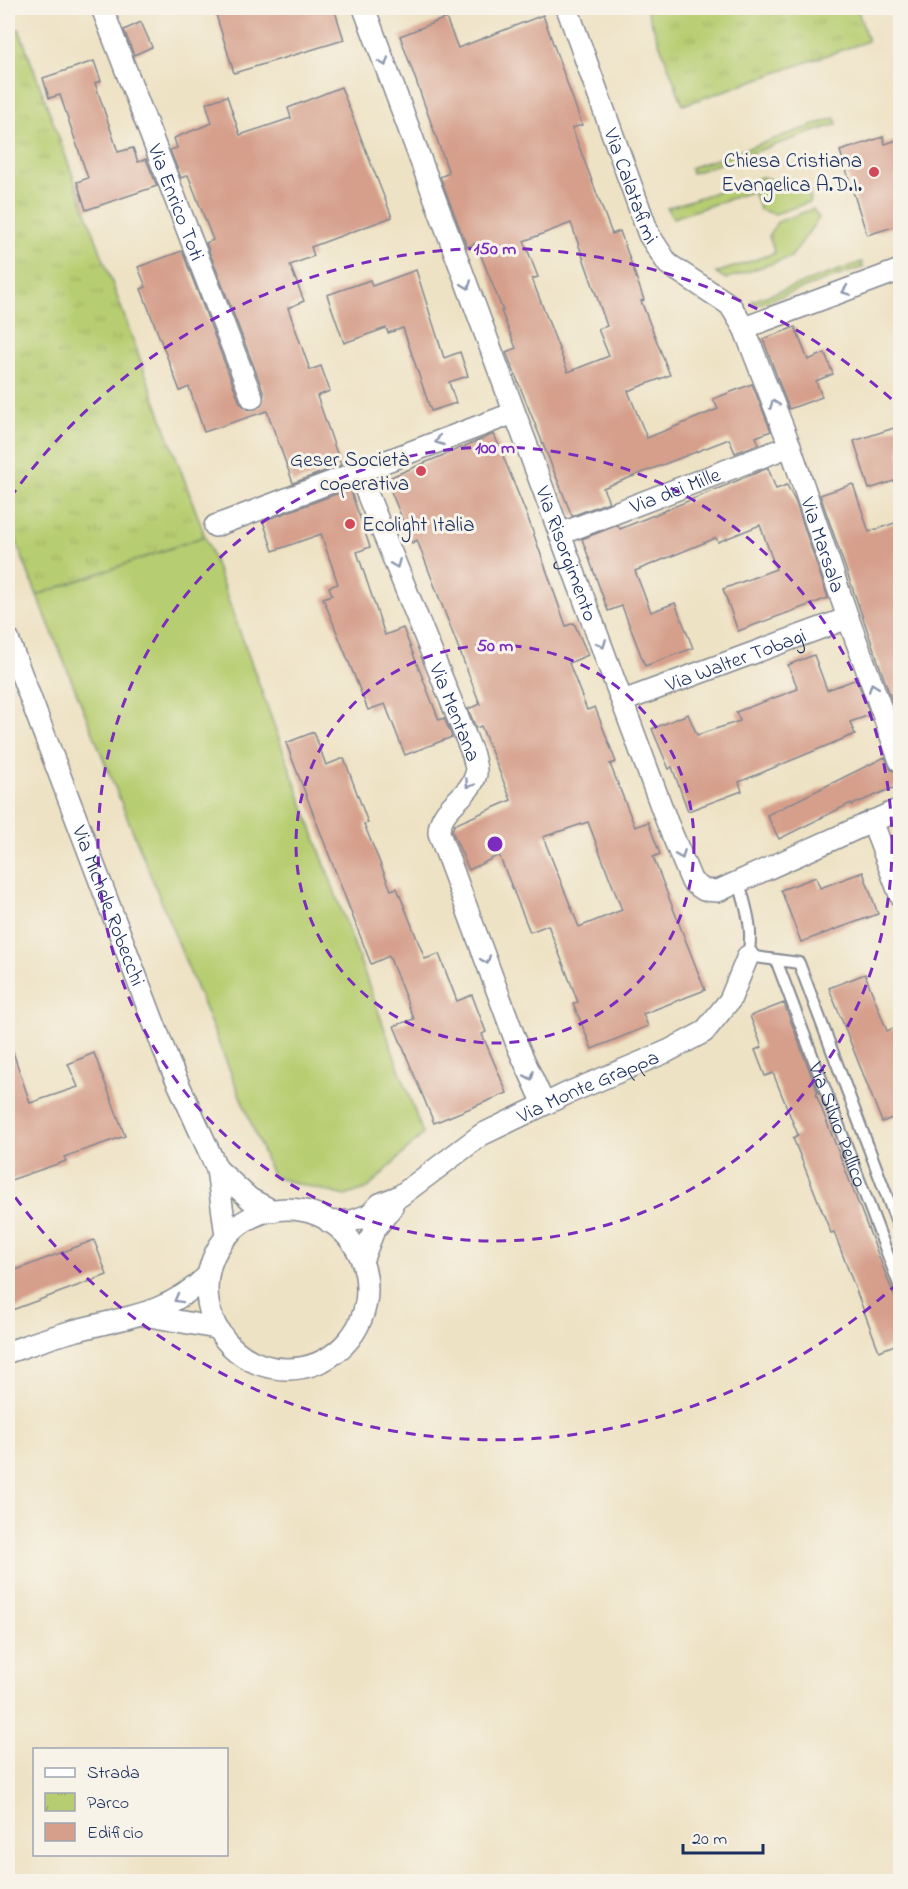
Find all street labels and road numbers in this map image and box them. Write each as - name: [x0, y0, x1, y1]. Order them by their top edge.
- street label: Via Calatafimi: [594, 123, 664, 251]
- street label: Via Enrico Toti: [138, 139, 211, 266]
- street label: Via dei Mille: [625, 461, 726, 523]
- street label: Via Risorgimento: [526, 481, 604, 626]
- street label: Via Marsala: [791, 493, 851, 597]
- street label: Via Walter Tobagi: [661, 622, 811, 701]
- street label: Via Mentana: [420, 658, 487, 767]
- street label: Via Michele Robecchi: [63, 821, 151, 991]
- street label: Via Monte Grappa: [512, 1043, 664, 1133]
- street label: Via Silvio Pellico: [799, 1058, 874, 1192]

